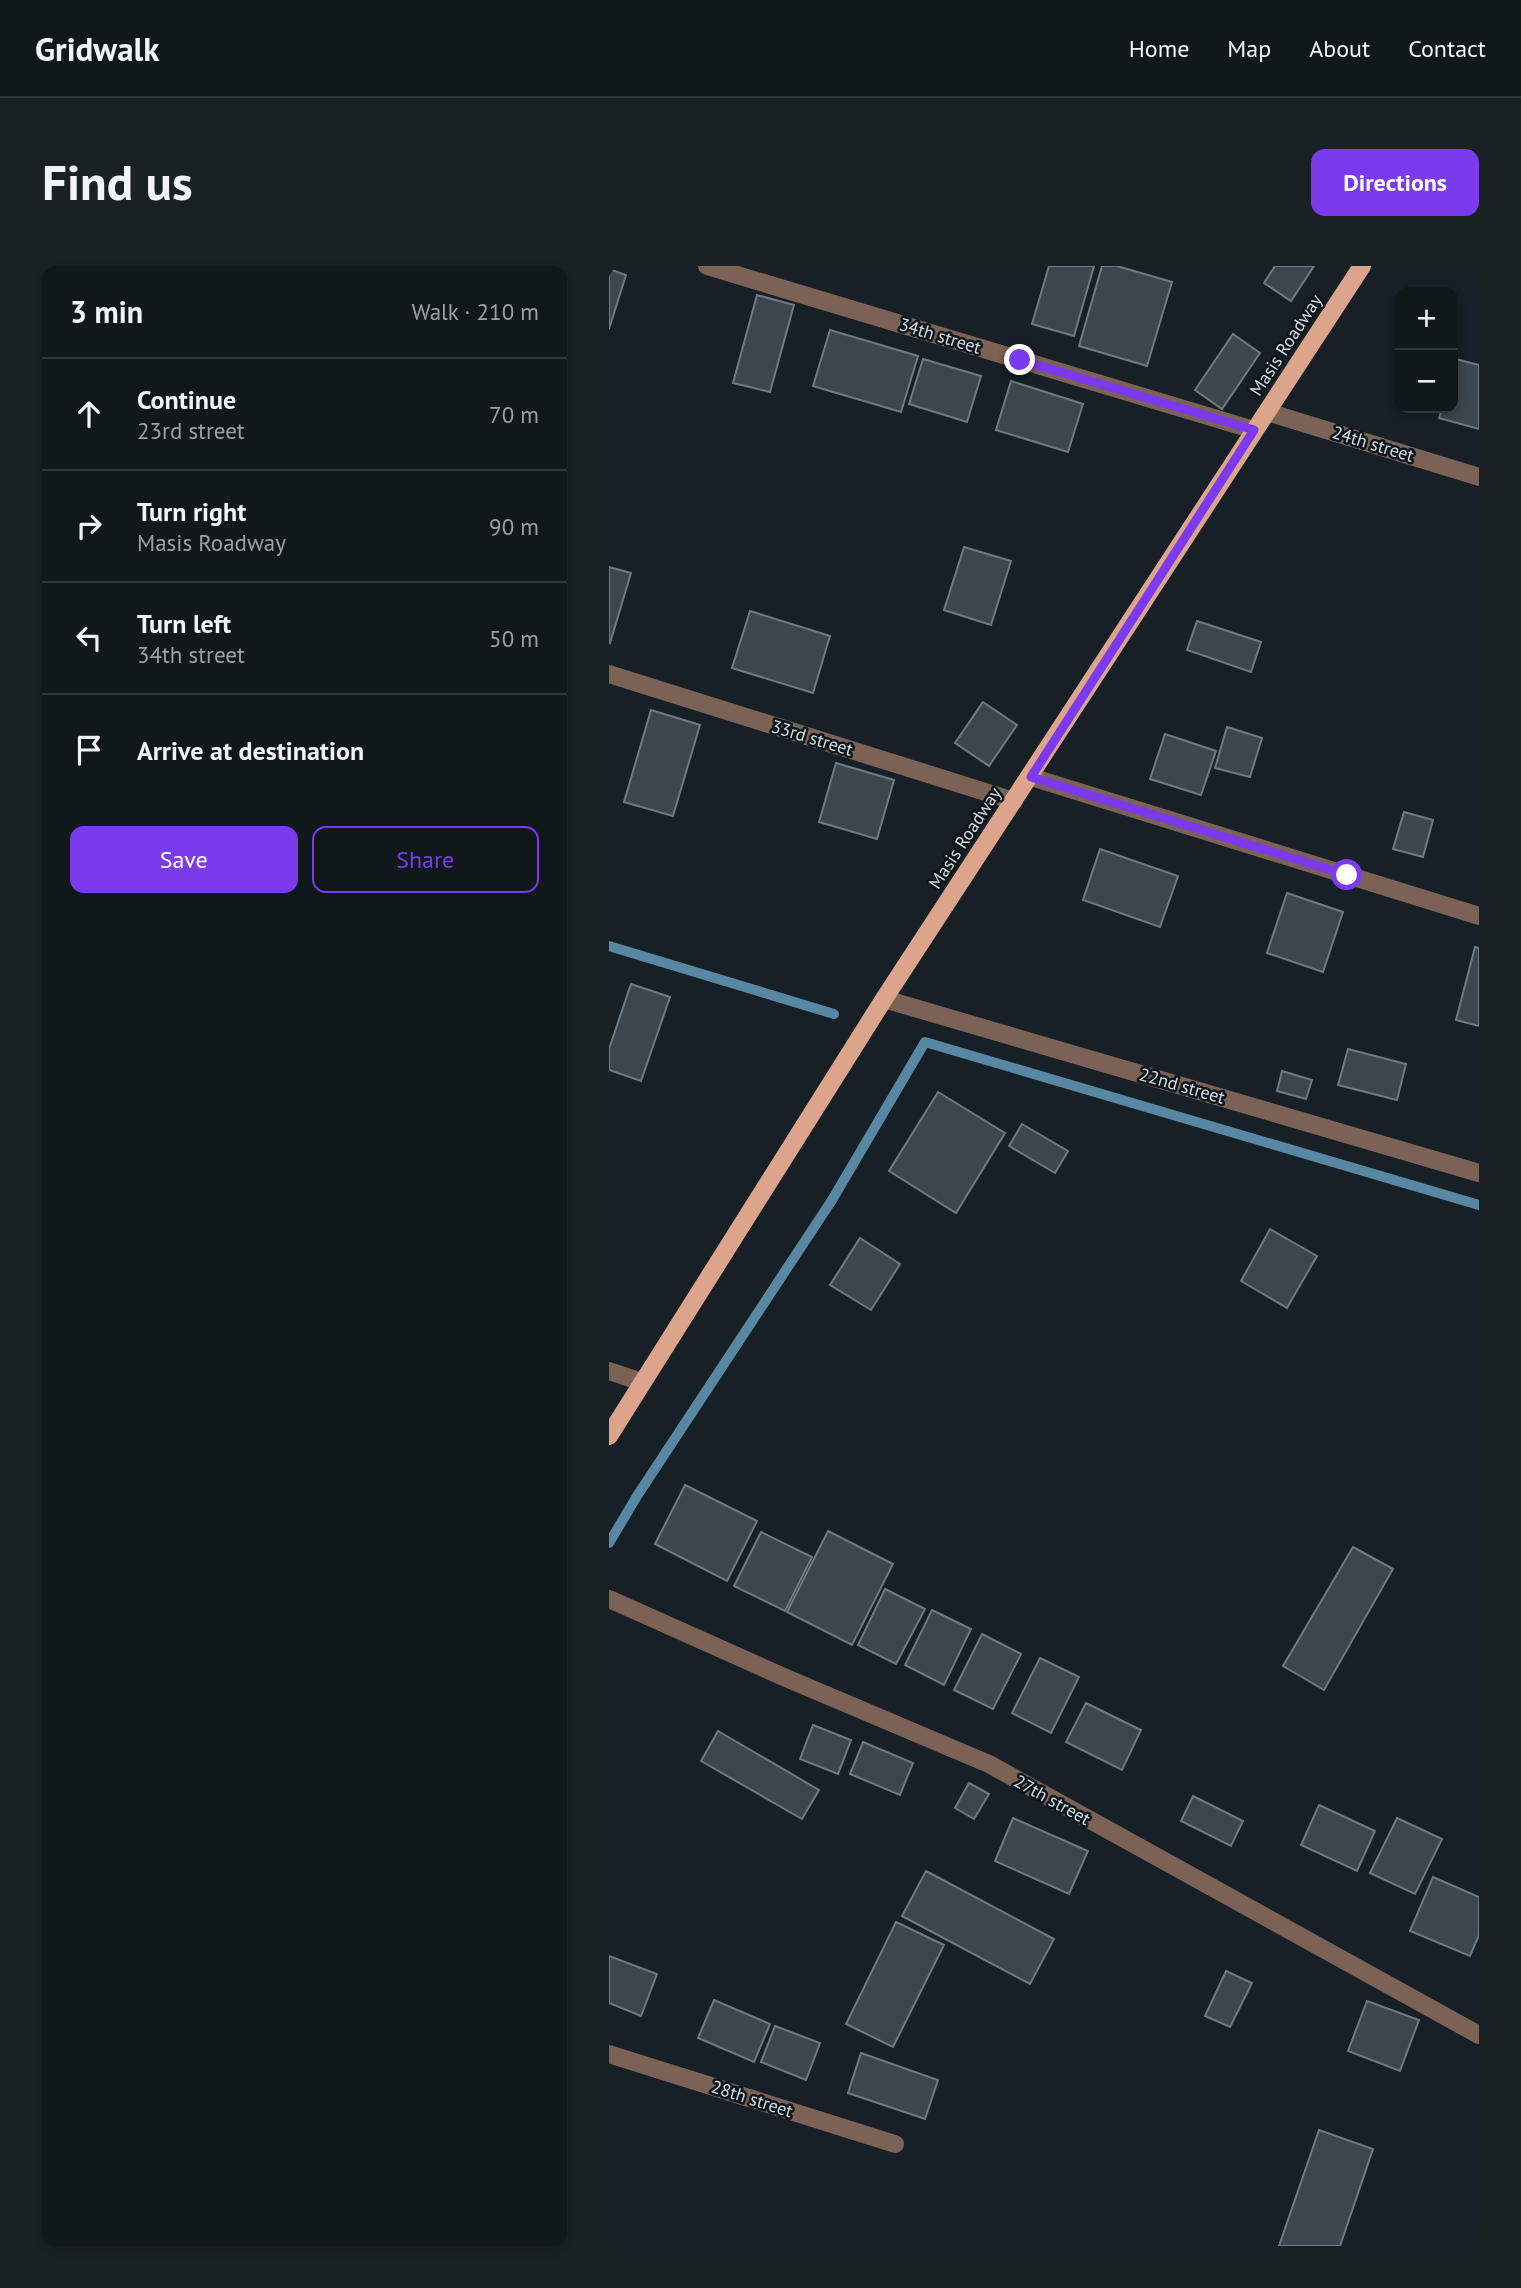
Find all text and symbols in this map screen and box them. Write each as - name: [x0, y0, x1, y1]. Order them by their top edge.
- text: Gridwalk: [35, 27, 159, 70]
- text: Home: [1129, 33, 1189, 64]
- text: Map: [1227, 33, 1271, 64]
- text: About: [1309, 33, 1370, 64]
- text: Contact: [1408, 33, 1486, 64]
- button: Directions: [1311, 149, 1479, 216]
- text: Find us: [42, 150, 193, 214]
- map controls: [1395, 287, 1458, 413]
- button: +: [1395, 287, 1458, 350]
- street label: Masis Roadway: [1244, 289, 1327, 400]
- text: 3 min: [70, 292, 143, 331]
- text: Walk · 210 m: [412, 297, 539, 326]
- street label: 34th street: [896, 312, 984, 359]
- route end: [1004, 344, 1035, 375]
- button: −: [1395, 350, 1458, 413]
- text: Continue: [137, 383, 236, 416]
- icon: ahead: [70, 395, 108, 433]
- text: 70 m: [489, 400, 539, 429]
- text: 23rd street: [137, 416, 245, 445]
- street label: 24th street: [1329, 420, 1417, 467]
- text: Turn right: [137, 495, 246, 528]
- icon: right: [70, 507, 108, 545]
- text: 90 m: [489, 512, 539, 541]
- text: Masis Roadway: [137, 528, 286, 557]
- text: Turn left: [137, 607, 231, 640]
- icon: left: [70, 619, 108, 657]
- text: 50 m: [489, 624, 539, 653]
- text: 34th street: [137, 640, 245, 669]
- street label: 33rd street: [769, 714, 856, 761]
- icon: arrive: [70, 731, 108, 769]
- text: Arrive at destination: [137, 734, 364, 767]
- street label: Masis Roadway: [923, 782, 1006, 893]
- button: Save: [70, 826, 298, 893]
- button: Share: [312, 826, 539, 893]
- route start: [1331, 859, 1362, 890]
- street label: 22nd street: [1137, 1062, 1228, 1109]
- street label: 27th street: [1010, 1769, 1095, 1830]
- street label: 28th street: [708, 2075, 796, 2122]

